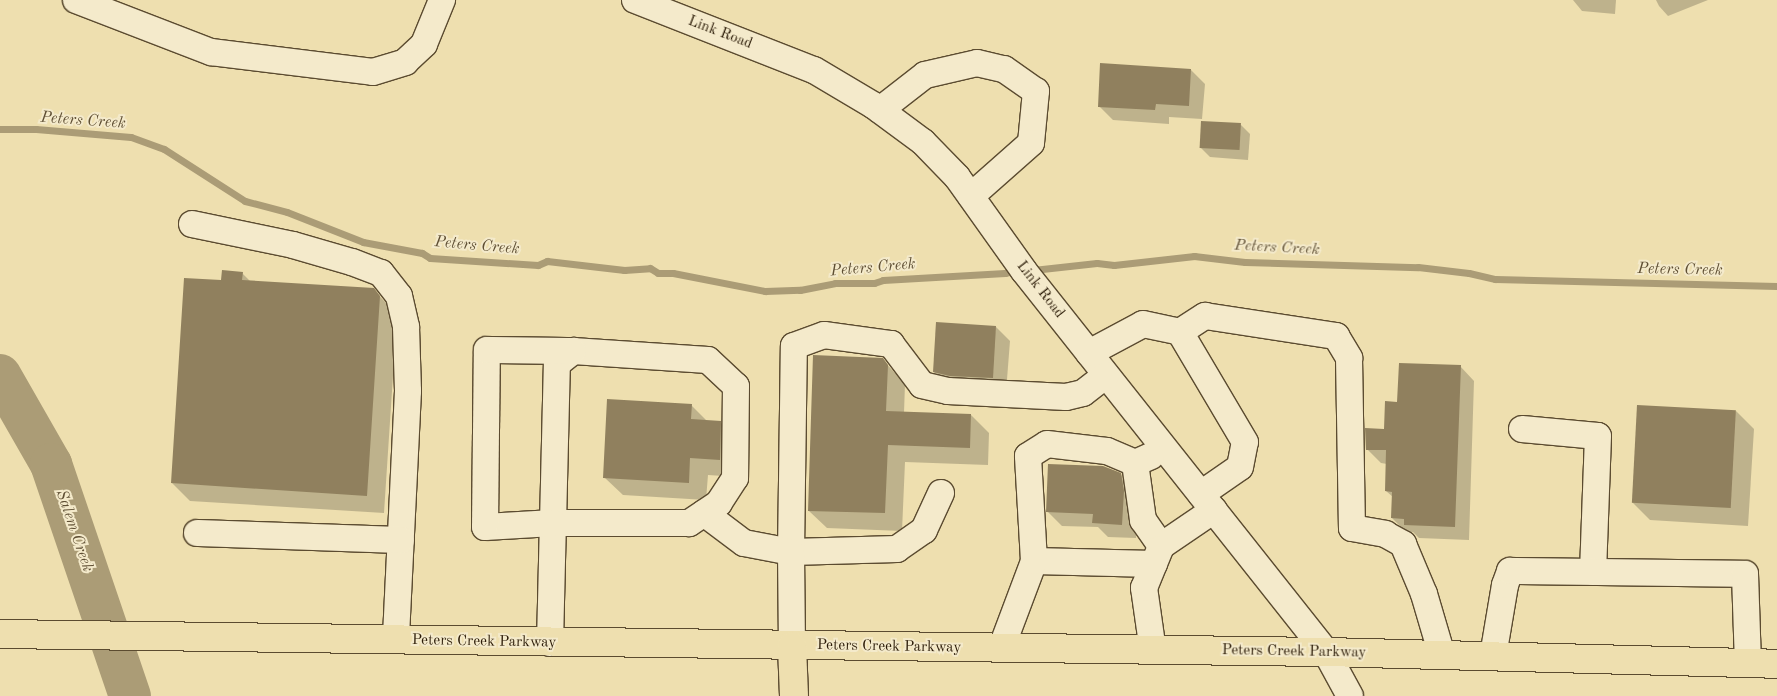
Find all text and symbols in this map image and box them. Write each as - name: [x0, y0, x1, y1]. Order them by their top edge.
- street label: Link Road: [685, 12, 755, 54]
- water label: Peters Creek: [40, 108, 126, 134]
- water label: Peters Creek: [434, 233, 520, 259]
- water label: Peters Creek: [1234, 236, 1320, 260]
- water label: Peters Creek: [830, 255, 916, 281]
- street label: Link Road: [1012, 258, 1068, 322]
- water label: Peters Creek: [1637, 260, 1723, 280]
- water label: Salem Creek: [51, 487, 97, 575]
- street label: Peters Creek Parkway: [412, 632, 556, 652]
- street label: Peters Creek Parkway: [817, 637, 961, 657]
- street label: Peters Creek Parkway: [1222, 642, 1366, 662]

